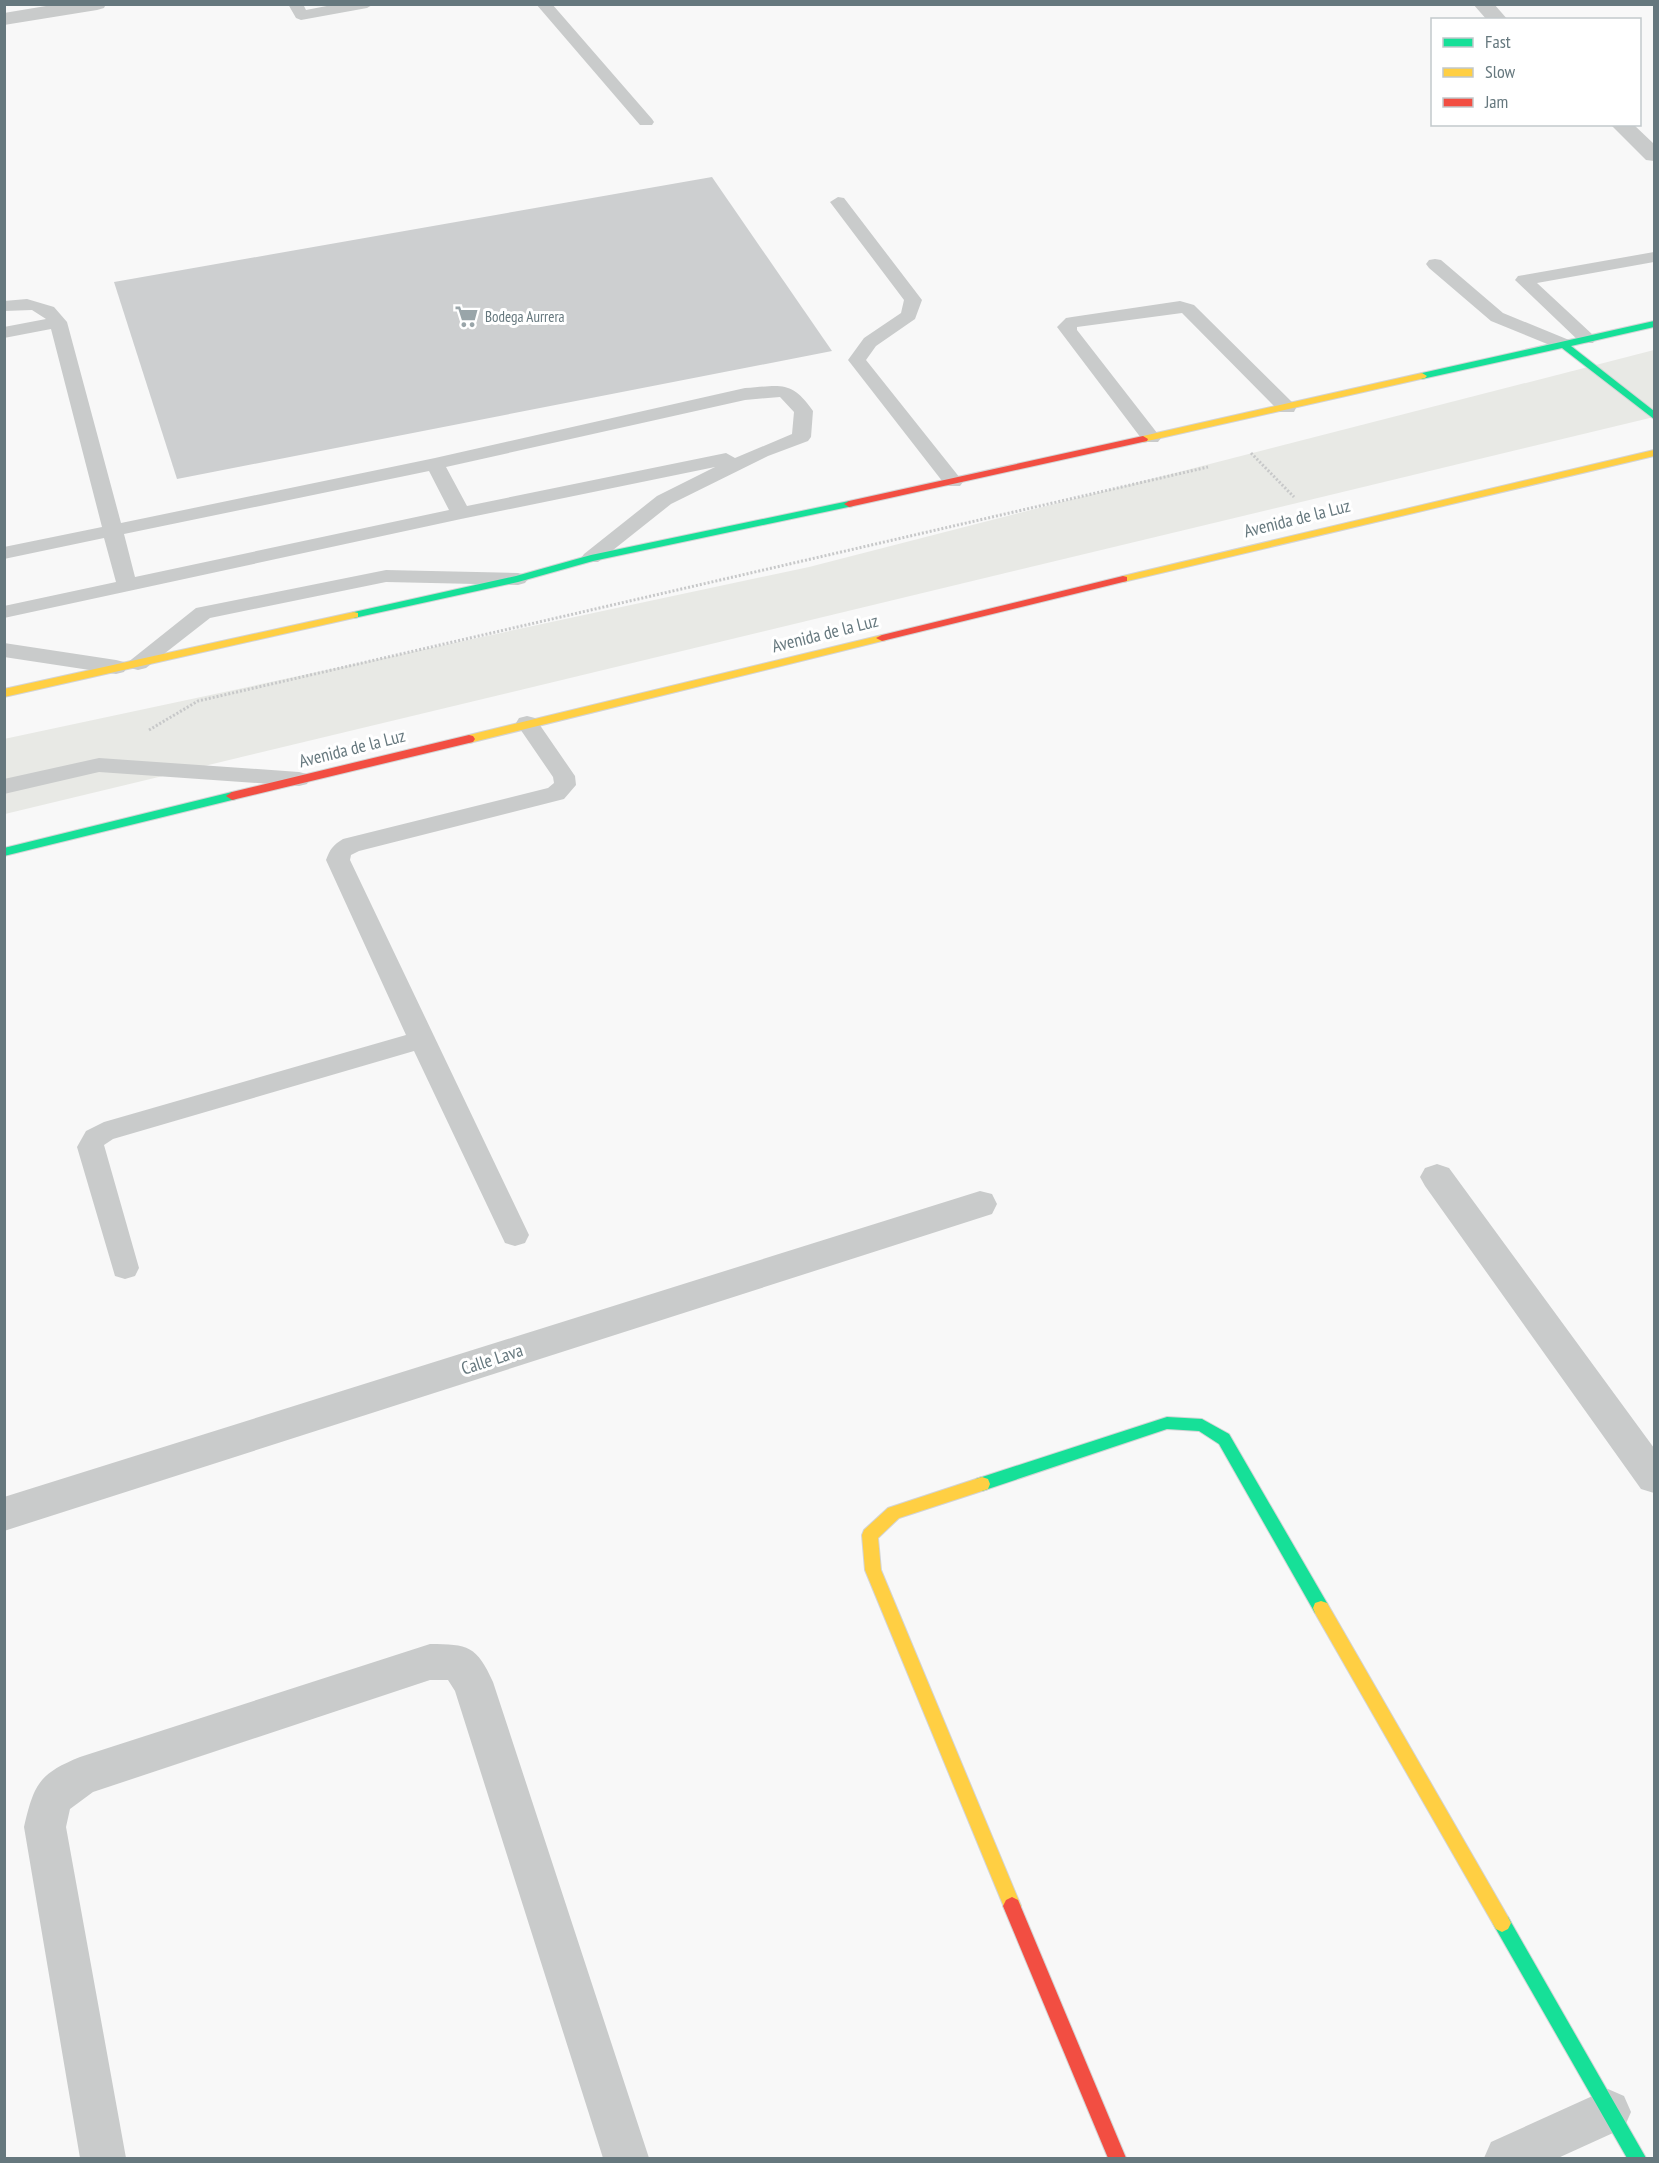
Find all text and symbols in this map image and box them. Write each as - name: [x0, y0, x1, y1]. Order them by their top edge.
- legend: [1431, 18, 1641, 126]
- text: Fast: [1485, 30, 1511, 53]
- text: Slow: [1485, 60, 1516, 83]
- text: Jam: [1484, 90, 1508, 113]
- supermarket icon: Bodega Aurrera: [454, 303, 480, 329]
- place label: Bodega Aurrera: [485, 307, 565, 326]
- street label: Avenida de la Luz: [1241, 494, 1353, 542]
- street label: Avenida de la Luz: [769, 609, 881, 657]
- street label: Avenida de la Luz: [296, 724, 408, 772]
- street label: Calle Lava: [458, 1338, 526, 1380]

